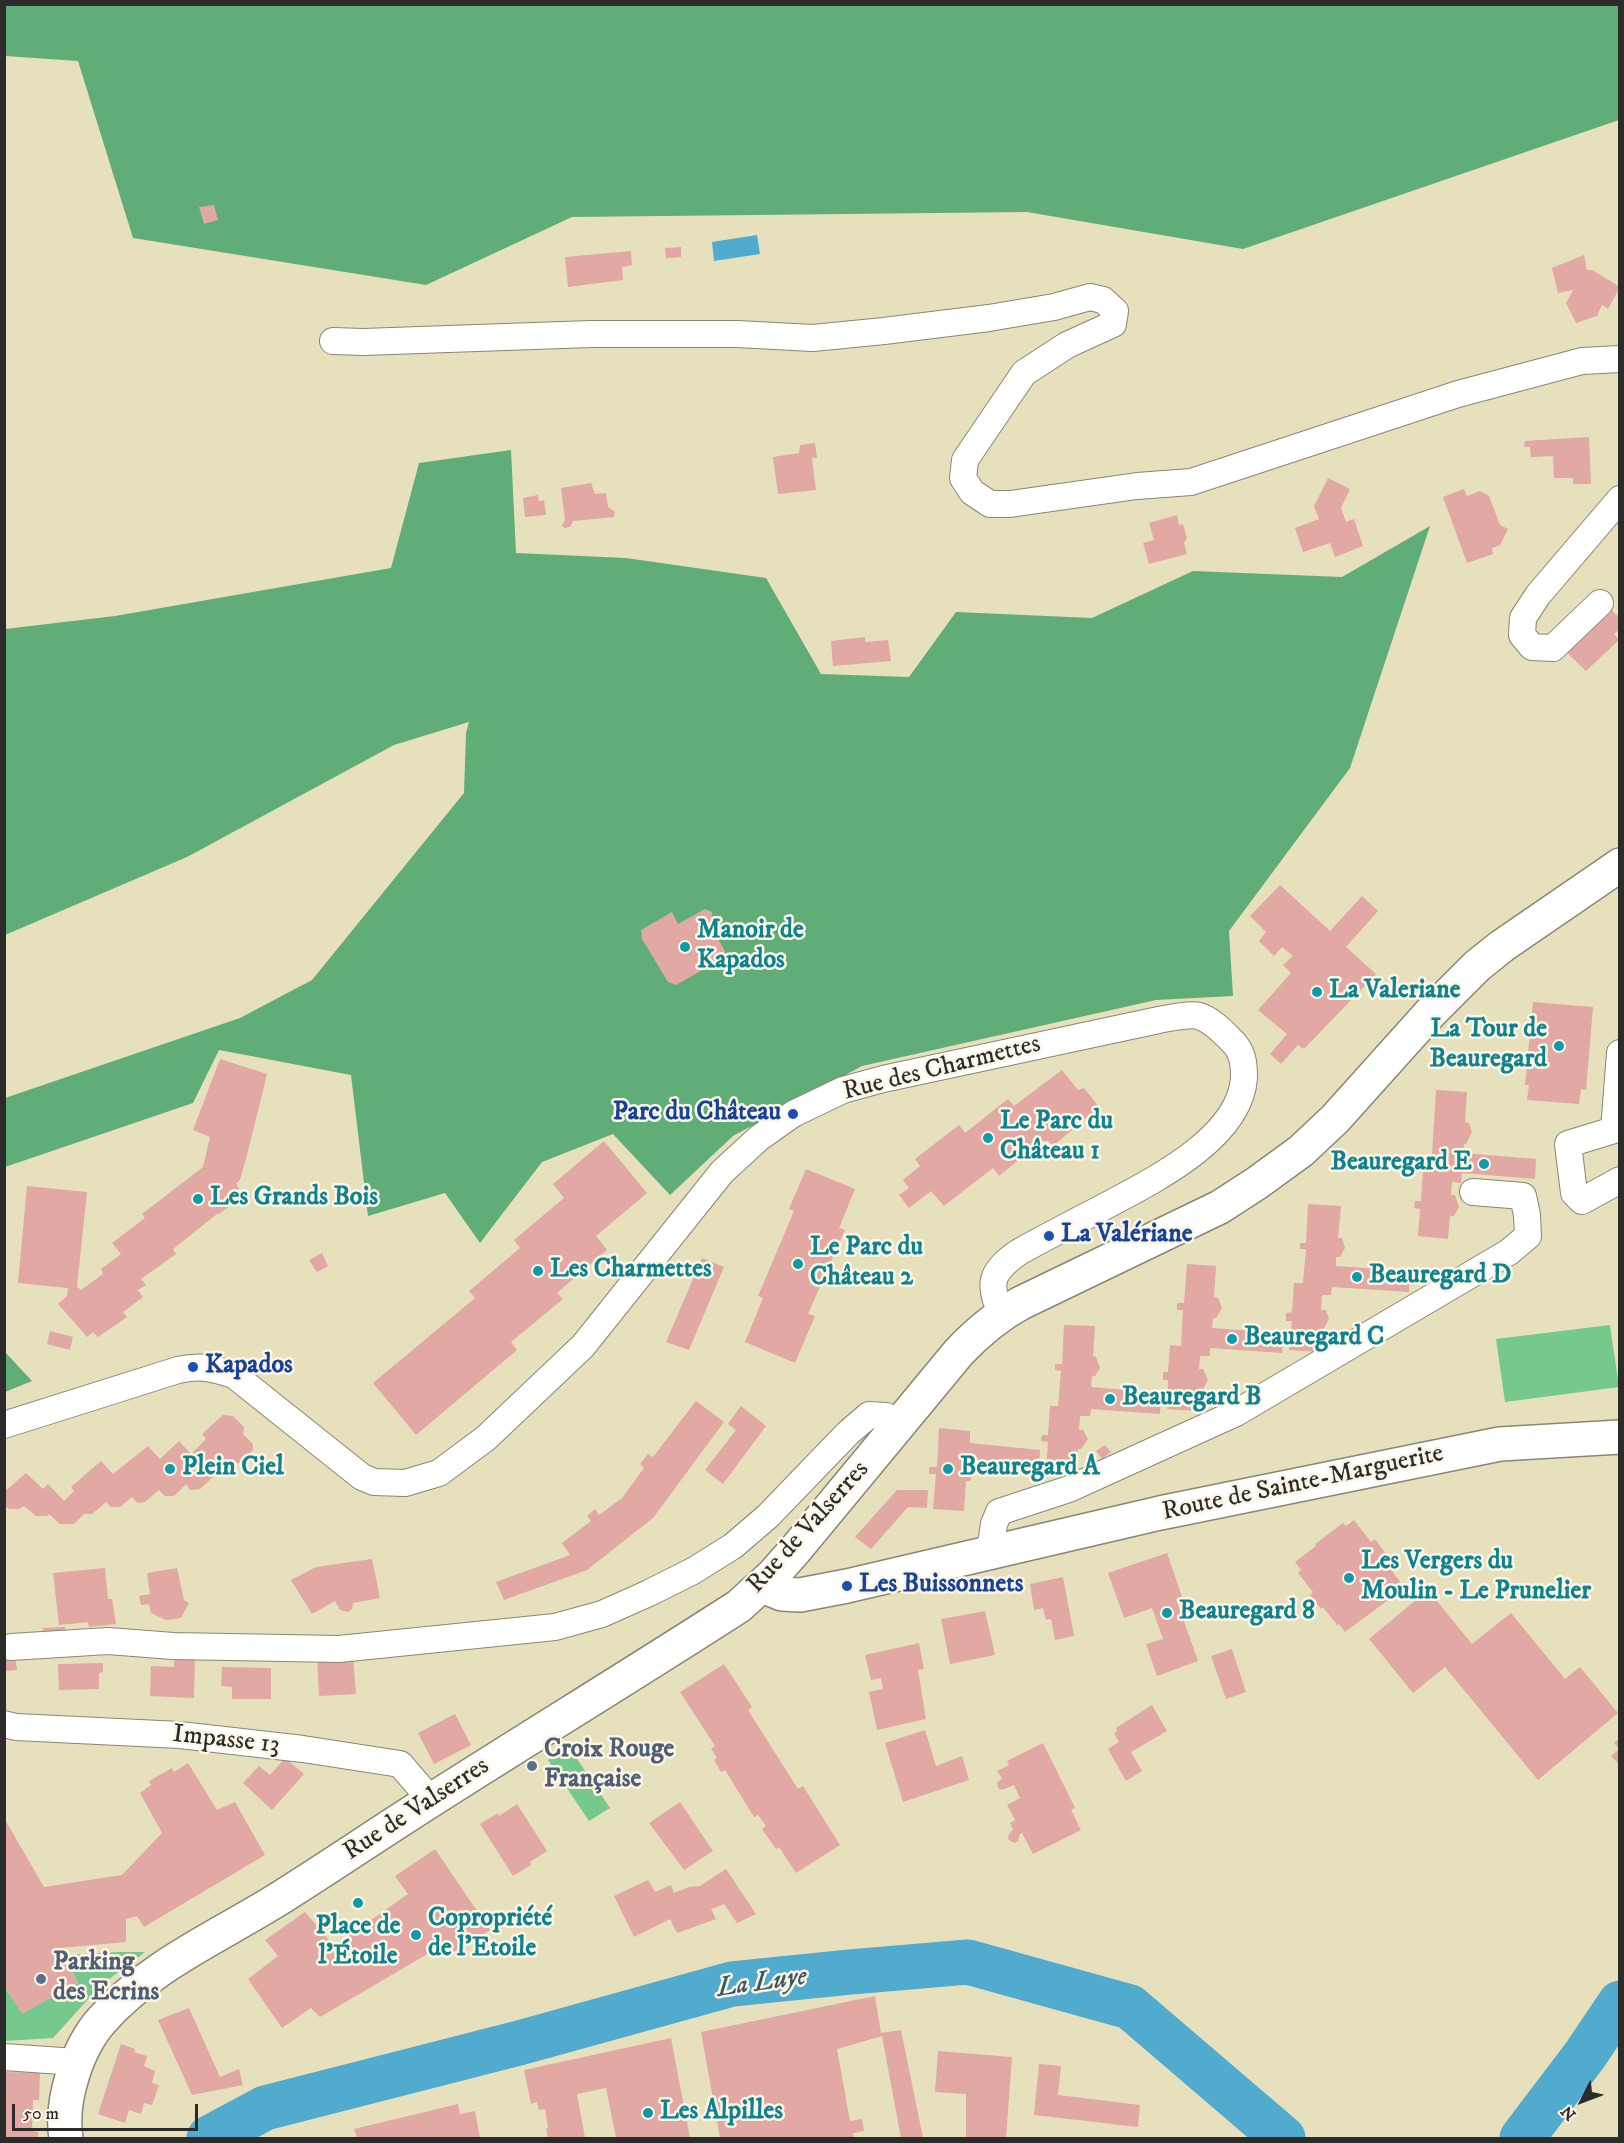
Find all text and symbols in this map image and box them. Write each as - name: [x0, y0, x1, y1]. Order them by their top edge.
- place label: Manoir de Kapados: [697, 916, 804, 978]
- marker: Manoir de Kapados: [678, 940, 692, 954]
- place label: La Valeriane: [1329, 976, 1460, 1008]
- marker: La Valeriane: [1310, 985, 1324, 999]
- place label: La Tour de Beauregard: [1429, 1015, 1547, 1076]
- street label: Rue des Charmettes: [840, 1029, 1044, 1109]
- marker: La Tour de Beauregard: [1552, 1039, 1566, 1053]
- place label: Parc du Château: [613, 1098, 781, 1130]
- marker: Parc du Château: [786, 1107, 800, 1121]
- place label: Le Parc du Château 1: [1000, 1107, 1113, 1168]
- marker: Le Parc du Château 1: [981, 1131, 995, 1145]
- place label: Beauregard E: [1330, 1148, 1472, 1180]
- marker: Beauregard E: [1477, 1157, 1491, 1171]
- place label: Les Grands Bois: [210, 1183, 378, 1215]
- marker: Les Grands Bois: [191, 1192, 205, 1206]
- place label: La Valériane: [1061, 1220, 1192, 1252]
- marker: La Valériane: [1042, 1229, 1056, 1243]
- place label: Le Parc du Château 2: [810, 1233, 923, 1294]
- place label: Les Charmettes: [550, 1255, 712, 1287]
- marker: Le Parc du Château 2: [791, 1257, 805, 1271]
- place label: Beauregard D: [1369, 1261, 1511, 1293]
- marker: Les Charmettes: [531, 1264, 545, 1278]
- marker: Beauregard D: [1350, 1270, 1364, 1284]
- place label: Beauregard C: [1244, 1323, 1384, 1355]
- marker: Beauregard C: [1225, 1332, 1239, 1346]
- place label: Kapados: [205, 1351, 293, 1383]
- marker: Kapados: [186, 1360, 200, 1374]
- place label: Beauregard B: [1122, 1383, 1262, 1415]
- marker: Beauregard B: [1103, 1392, 1117, 1406]
- street label: Route de Sainte-Marguerite: [1160, 1439, 1446, 1529]
- place label: Plein Ciel: [182, 1453, 284, 1485]
- place label: Beauregard A: [960, 1453, 1100, 1485]
- street label: Rue de Valserres: [741, 1455, 877, 1601]
- marker: Plein Ciel: [163, 1462, 177, 1476]
- marker: Beauregard A: [941, 1462, 955, 1476]
- place label: Les Vergers du Moulin - Le Prunelier: [1361, 1547, 1591, 1608]
- place label: Les Buissonnets: [859, 1570, 1023, 1602]
- marker: Les Vergers du Moulin - Le Prunelier: [1342, 1571, 1356, 1585]
- marker: Les Buissonnets: [840, 1579, 854, 1593]
- place label: Beauregard 8: [1179, 1597, 1315, 1629]
- marker: Beauregard 8: [1160, 1606, 1174, 1620]
- street label: Impasse 13: [171, 1720, 281, 1762]
- place label: Croix Rouge Française: [544, 1735, 674, 1796]
- street label: Rue de Valserres: [338, 1751, 496, 1869]
- marker: Croix Rouge Française: [525, 1759, 539, 1773]
- marker: Place de l'Étoile: [351, 1896, 365, 1910]
- place label: Copropriété de l'Etoile: [428, 1904, 552, 1966]
- place label: Place de l'Étoile: [315, 1912, 401, 1973]
- marker: Copropriété de l'Etoile: [409, 1928, 423, 1942]
- place label: Parking des Ecrins: [53, 1948, 159, 2009]
- water label: La Luye: [715, 1962, 809, 2006]
- marker: Parking des Ecrins: [34, 1972, 48, 1986]
- north arrow: [1552, 2071, 1612, 2131]
- scale bar: [15, 2092, 201, 2130]
- place label: Les Alpilles: [660, 2097, 783, 2129]
- text: N: [1557, 2101, 1580, 2125]
- text: 50 m: [23, 2103, 59, 2125]
- marker: Les Alpilles: [641, 2106, 655, 2120]

